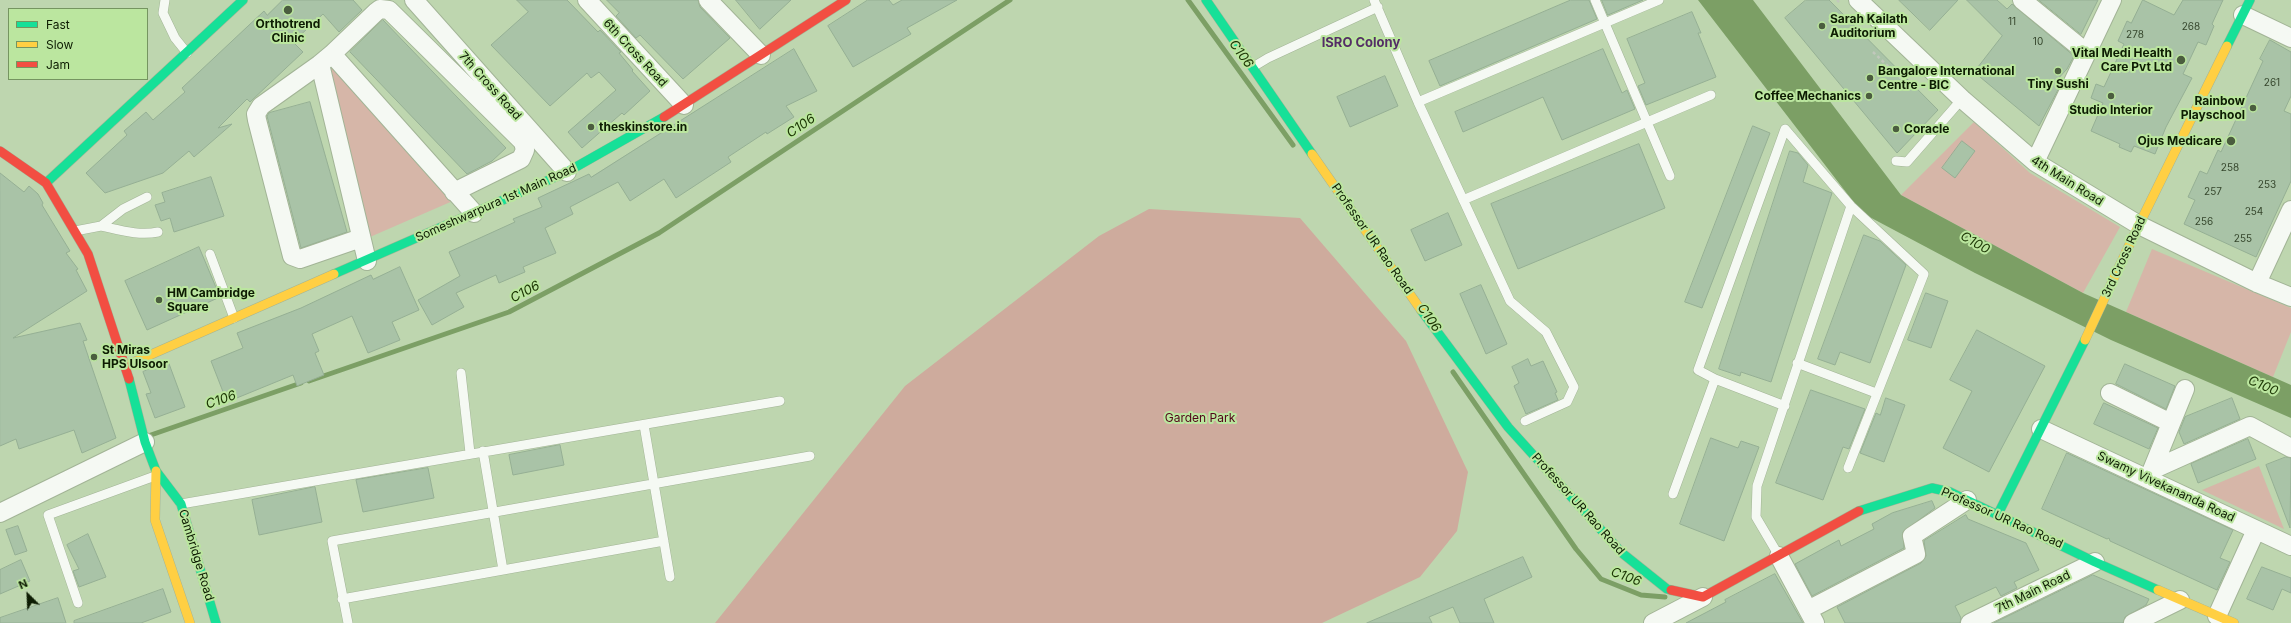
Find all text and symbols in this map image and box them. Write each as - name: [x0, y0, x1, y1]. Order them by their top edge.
- marker: Orthotrend Clinic: [282, 4, 294, 16]
- legend: [8, 8, 148, 80]
- place label: Sarah Kailath Auditorium: [1830, 12, 1908, 40]
- street label: 6th Cross Road: [600, 16, 670, 90]
- house number: 11: [2008, 16, 2016, 28]
- text: Fast: [46, 17, 70, 32]
- place label: Orthotrend Clinic: [256, 17, 320, 45]
- marker: Sarah Kailath Auditorium: [1817, 21, 1827, 31]
- house number: 268: [2182, 21, 2200, 33]
- house number: 278: [2126, 29, 2144, 41]
- district label: ISRO Colony: [1322, 35, 1400, 51]
- house number: 10: [2033, 36, 2043, 48]
- text: Slow: [46, 37, 73, 52]
- water label: C106: [1226, 37, 1256, 71]
- place label: Vital Medi Health Care Pvt Ltd: [2072, 46, 2172, 74]
- street label: 7th Cross Road: [456, 49, 524, 123]
- marker: Vital Medi Health Care Pvt Ltd: [2175, 54, 2187, 66]
- text: Jam: [46, 57, 70, 72]
- place label: Bangalore International Centre - BIC: [1878, 64, 2014, 92]
- marker: Tiny Sushi: [2053, 66, 2063, 76]
- marker: Bangalore International Centre - BIC: [1865, 73, 1875, 83]
- place label: Tiny Sushi: [2027, 77, 2089, 91]
- house number: 261: [2264, 77, 2280, 89]
- place label: Coffee Mechanics: [1754, 89, 1861, 103]
- marker: Coffee Mechanics: [1864, 91, 1874, 101]
- marker: Studio Interior: [2106, 91, 2116, 101]
- place label: Rainbow Playschool: [2181, 94, 2245, 122]
- place label: Studio Interior: [2069, 103, 2153, 117]
- marker: Rainbow Playschool: [2248, 103, 2258, 113]
- water label: C106: [784, 111, 818, 141]
- place label: theskinstore.in: [599, 120, 687, 134]
- marker: theskinstore.in: [586, 122, 596, 132]
- place label: Coracle: [1904, 122, 1949, 136]
- marker: Coracle: [1891, 124, 1901, 134]
- place label: Ojus Medicare: [2137, 134, 2222, 148]
- marker: Ojus Medicare: [2225, 135, 2237, 147]
- street label: 4th Main Road: [2028, 153, 2106, 209]
- street label: Someshwarpura 1st Main Road: [413, 161, 579, 245]
- house number: 258: [2221, 162, 2239, 174]
- house number: 253: [2258, 179, 2276, 191]
- street label: Professor UR Rao Road: [1328, 181, 1416, 297]
- house number: 257: [2204, 186, 2222, 198]
- house number: 254: [2245, 206, 2263, 218]
- street label: 3rd Cross Road: [2099, 214, 2149, 300]
- house number: 256: [2195, 216, 2213, 228]
- water label: C100: [1958, 228, 1992, 258]
- house number: 255: [2234, 233, 2252, 245]
- water label: C106: [508, 278, 542, 306]
- place label: HM Cambridge Square: [167, 286, 255, 314]
- marker: HM Cambridge Square: [154, 295, 164, 305]
- water label: C106: [1414, 301, 1444, 335]
- place label: St Miras HPS Ulsoor: [102, 343, 168, 371]
- marker: St Miras HPS Ulsoor: [89, 352, 99, 362]
- water label: C100: [2246, 373, 2280, 399]
- water label: C106: [204, 388, 238, 412]
- park label: Garden Park: [1165, 411, 1235, 425]
- street label: Swamy Vivekananda Road: [2095, 449, 2237, 525]
- street label: Professor UR Rao Road: [1528, 450, 1628, 558]
- street label: Professor UR Rao Road: [1939, 485, 2065, 551]
- street label: Cambridge Road: [175, 507, 217, 603]
- water label: C106: [1609, 564, 1643, 590]
- street label: 7th Main Road: [1993, 568, 2073, 616]
- north arrow: [8, 575, 48, 615]
- text: N: [16, 576, 30, 592]

